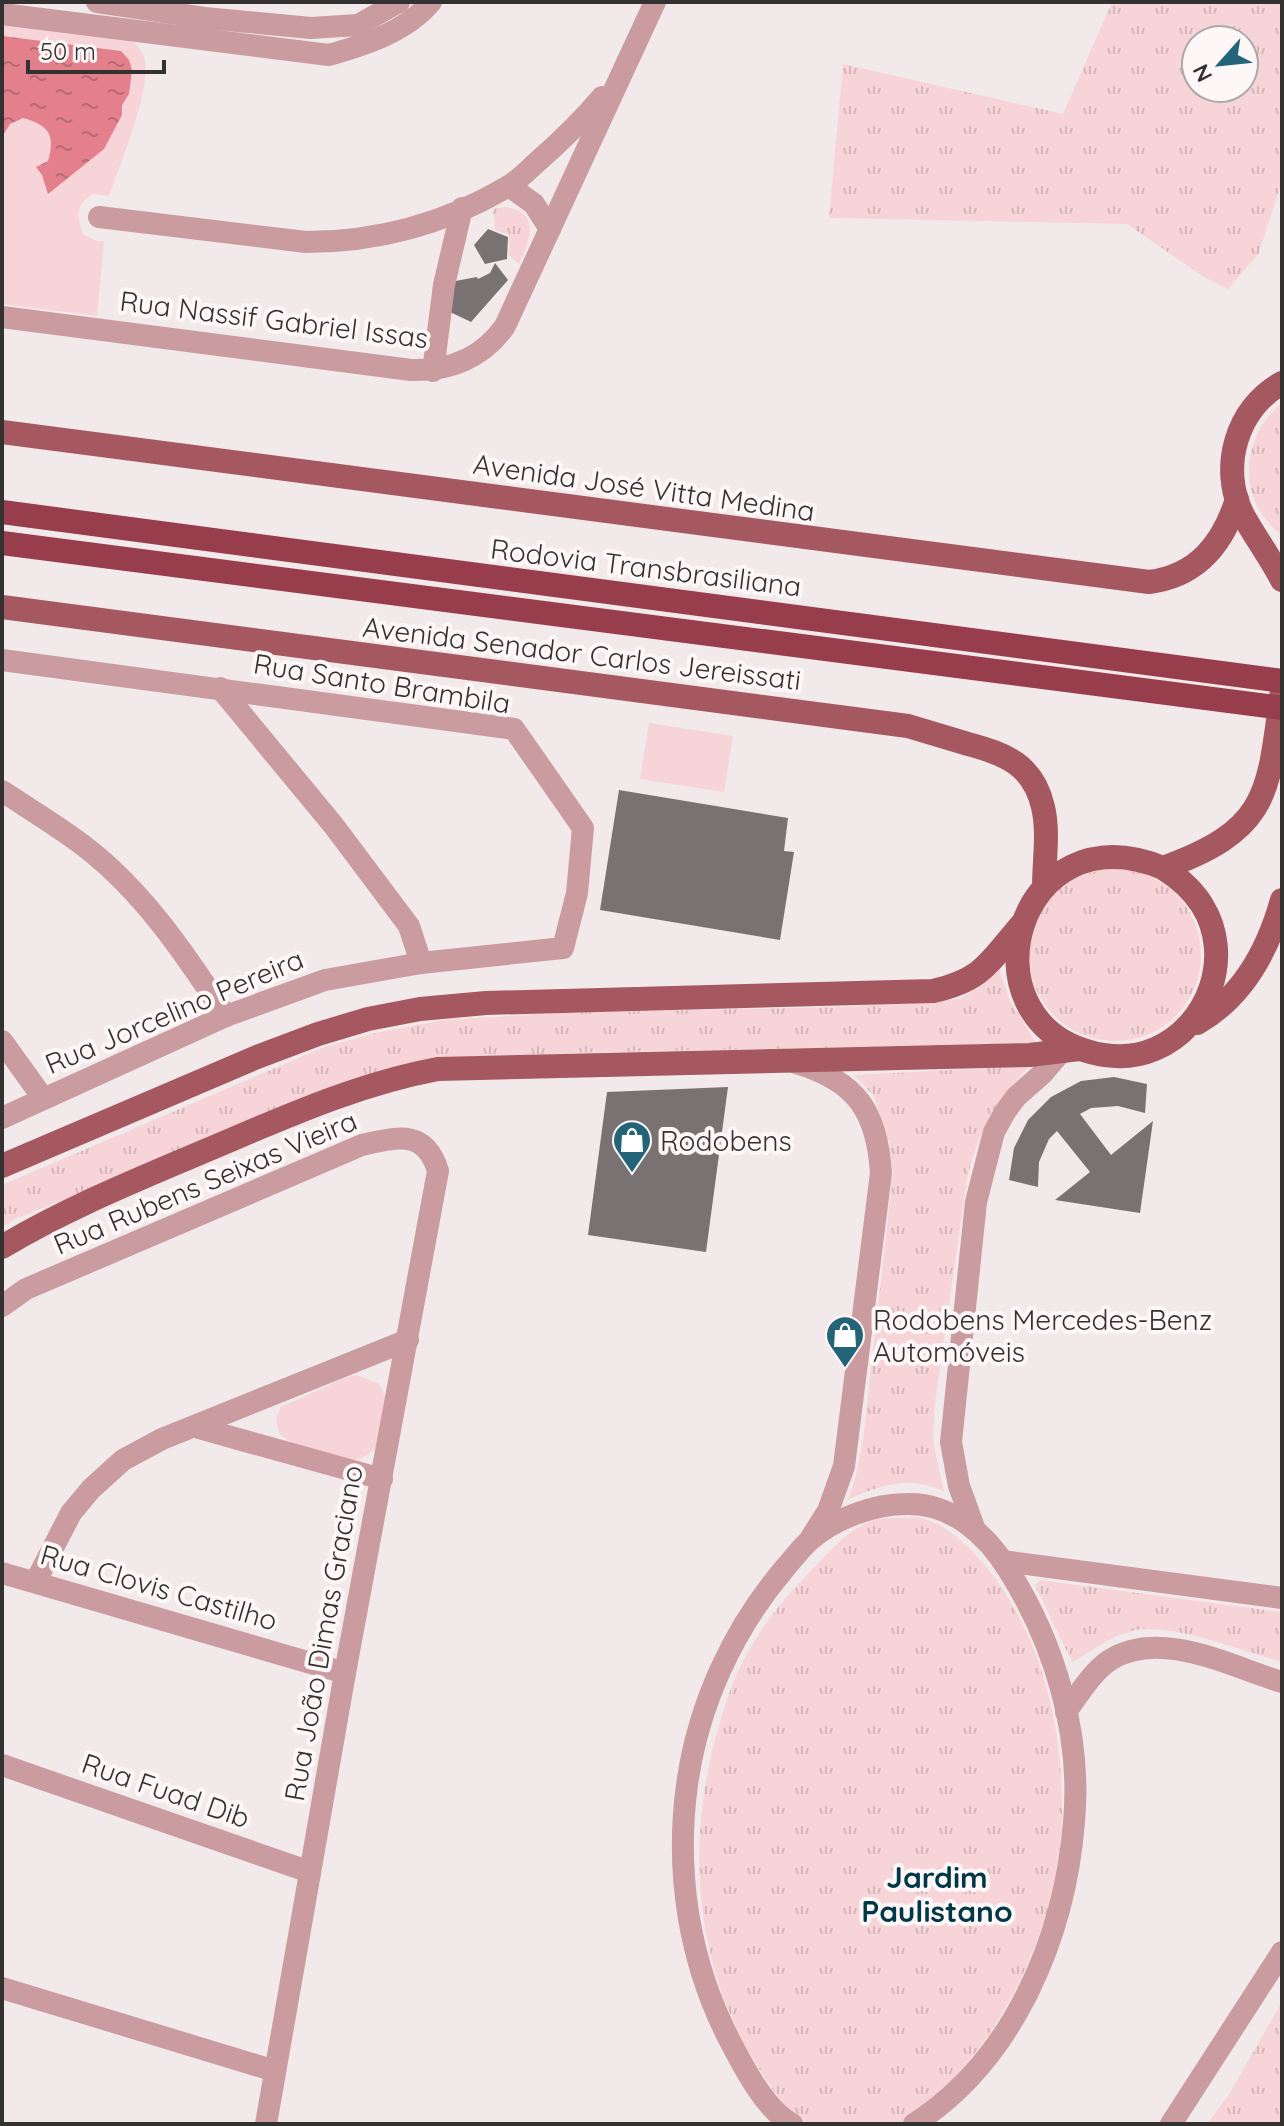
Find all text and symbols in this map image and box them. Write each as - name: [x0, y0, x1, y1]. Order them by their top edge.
- scale bar: [28, 24, 164, 74]
- north arrow: [1180, 24, 1260, 104]
- text: 50 m: [40, 36, 96, 66]
- text: N: [1186, 60, 1218, 87]
- street label: Rua Nassif Gabriel Issas: [118, 283, 430, 355]
- street label: Avenida José Vitta Medina: [471, 446, 817, 528]
- street label: Rodovia Transbrasiliana: [489, 531, 803, 603]
- street label: Avenida Senador Carlos Jereissati: [361, 609, 803, 697]
- street label: Rua Santo Brambila: [251, 645, 513, 721]
- street label: Rua Jorcelino Pereira: [40, 941, 308, 1081]
- street label: Rua Rubens Seixas Vieira: [48, 1102, 362, 1262]
- shop icon: Rodobens: [611, 1119, 653, 1174]
- place label: Rodobens: [660, 1123, 792, 1158]
- place label: Rodobens Mercedes-Benz Automóveis: [873, 1302, 1212, 1369]
- shop icon: Rodobens Mercedes-Benz Automóveis: [824, 1314, 866, 1369]
- street label: Rua João Dimas Graciano: [276, 1462, 370, 1804]
- street label: Rua Clovis Castilho: [36, 1536, 282, 1638]
- street label: Rua Fuad Dib: [78, 1745, 254, 1835]
- district label: Jardim Paulistano: [861, 1858, 1013, 1930]

